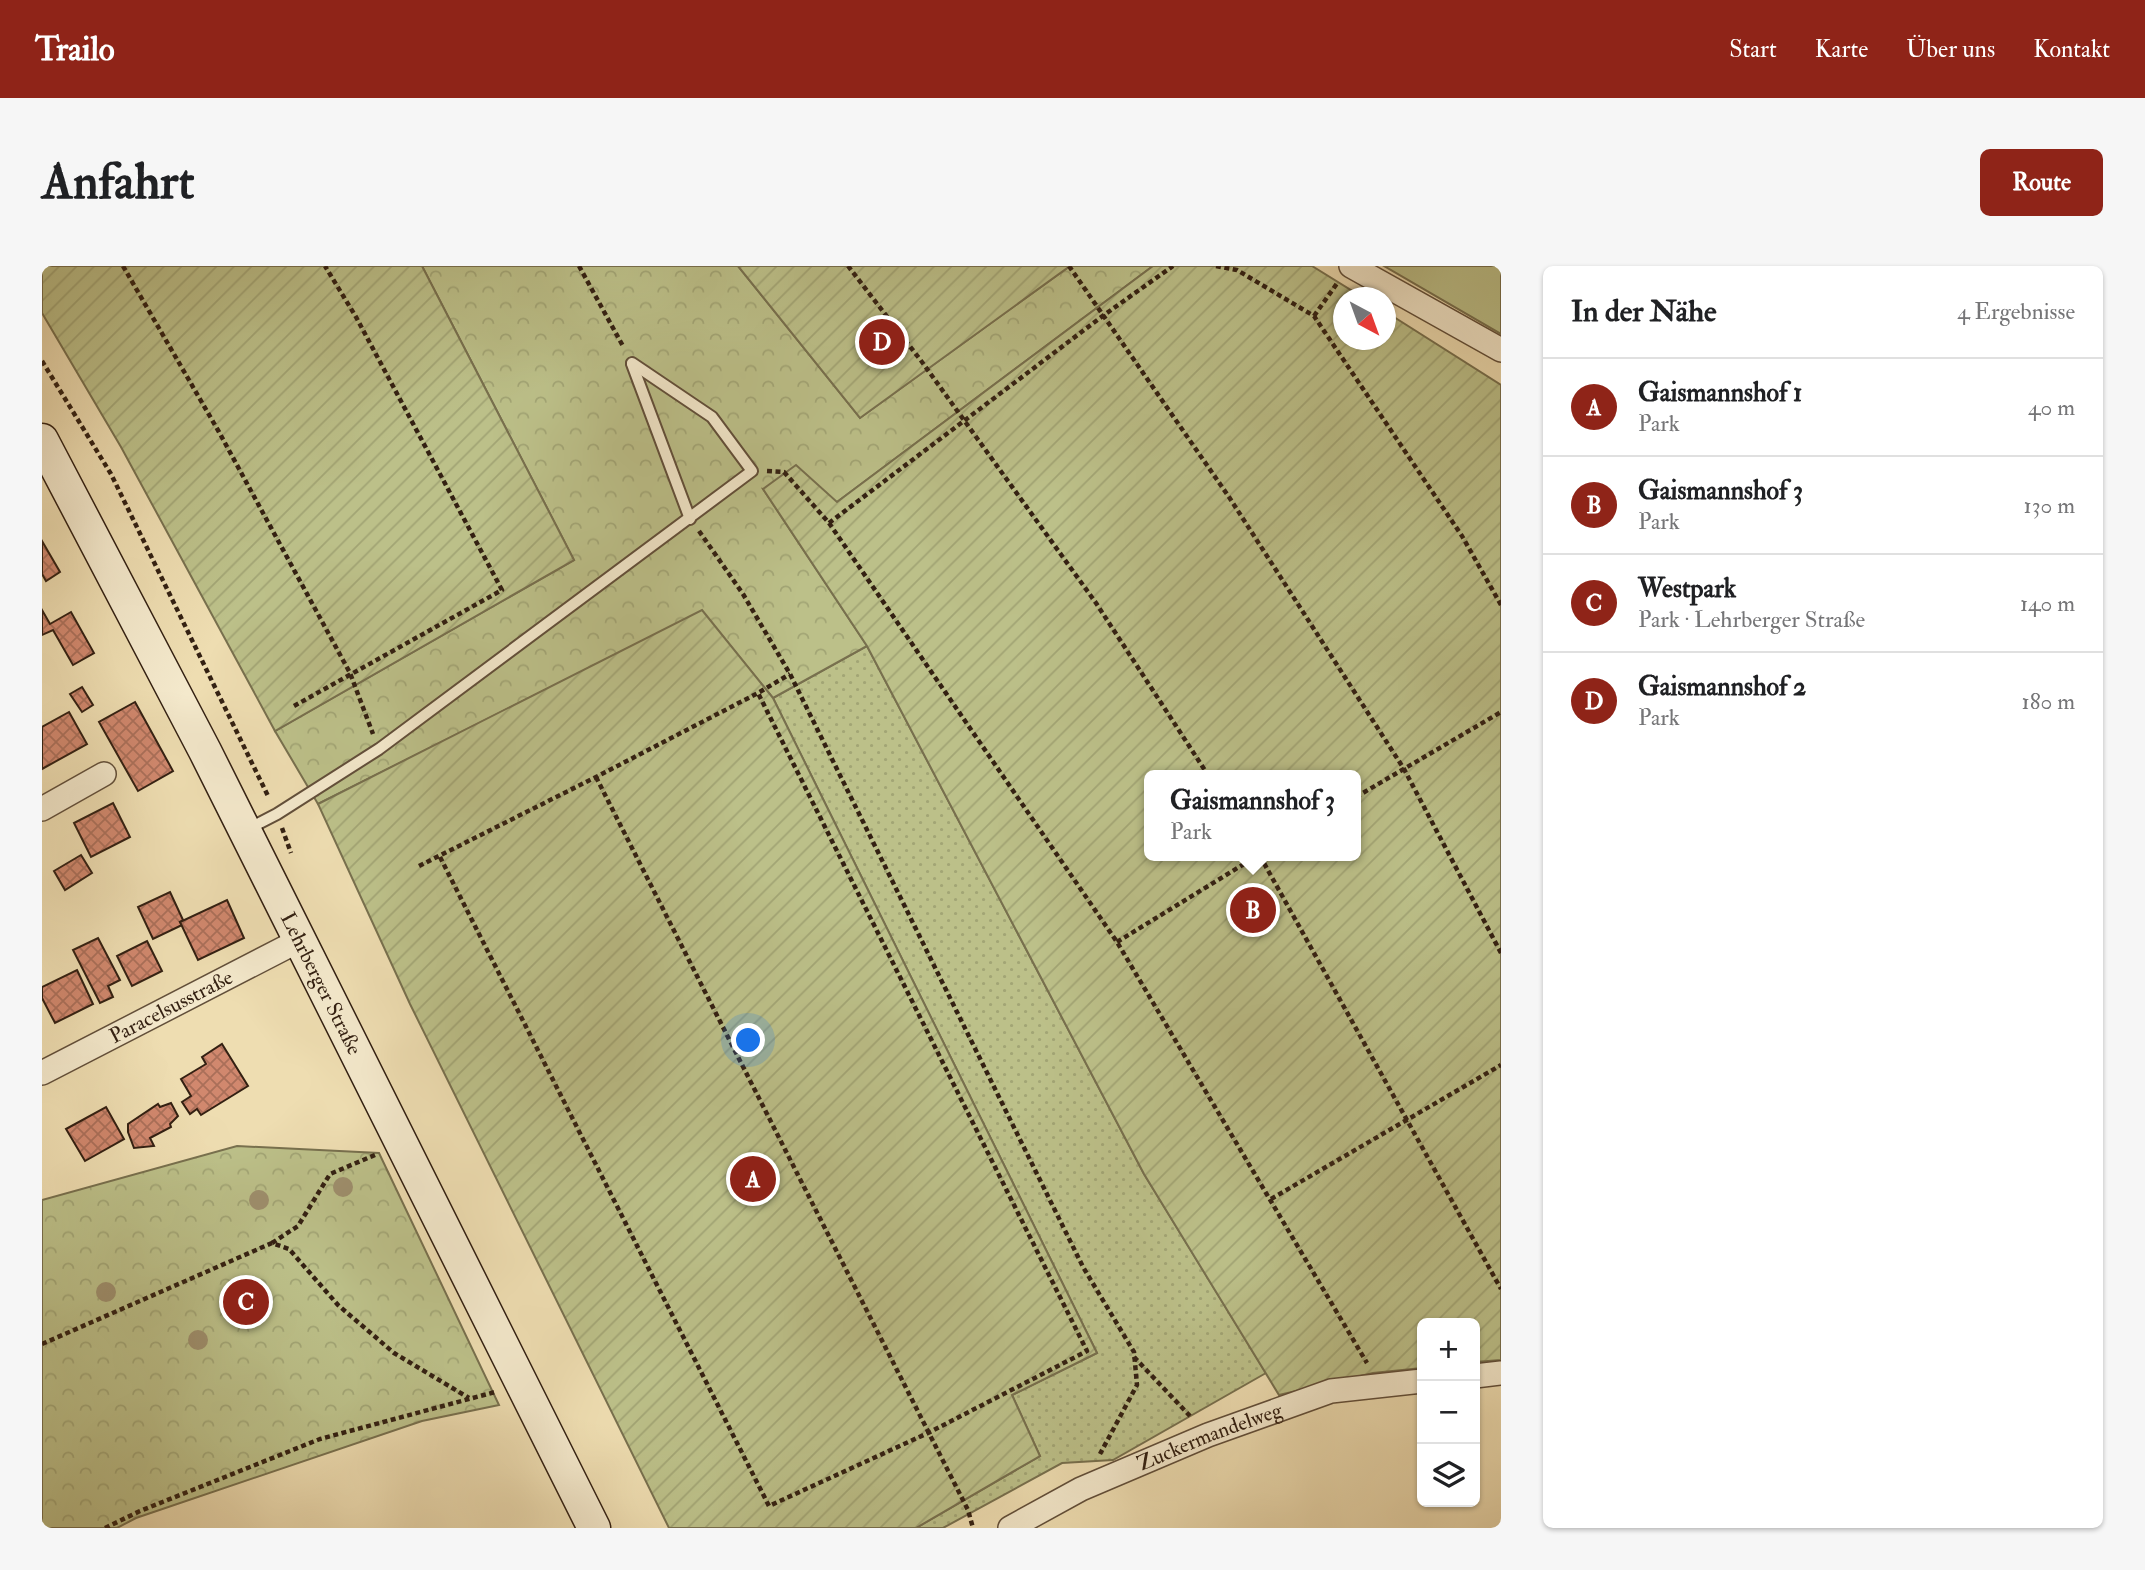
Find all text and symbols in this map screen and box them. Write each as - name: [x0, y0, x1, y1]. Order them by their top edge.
- text: Trailo: [35, 29, 115, 70]
- text: Start: [1729, 34, 1777, 65]
- text: Karte: [1815, 34, 1868, 65]
- text: Über uns: [1906, 34, 1995, 65]
- text: Kontakt: [2033, 34, 2110, 65]
- button: Route: [1980, 149, 2103, 216]
- text: Anfahrt: [42, 152, 194, 213]
- north arrow: [1333, 287, 1396, 350]
- text: In der Nähe: [1571, 293, 1716, 330]
- text: 4 Ergebnisse: [1957, 297, 2075, 326]
- pin: D: [859, 316, 905, 368]
- text: Gaismannshof 1: [1638, 377, 1802, 409]
- text: A: [1587, 393, 1601, 422]
- text: 40 m: [2028, 393, 2075, 422]
- text: Park: [1638, 409, 1680, 438]
- text: Gaismannshof 3: [1638, 475, 1803, 507]
- text: B: [1586, 491, 1602, 520]
- text: 130 m: [2023, 491, 2075, 520]
- text: Park: [1638, 507, 1680, 536]
- text: Westpark: [1638, 573, 1736, 605]
- text: C: [1586, 589, 1602, 618]
- text: 140 m: [2020, 589, 2075, 618]
- text: Park · Lehrberger Straße: [1638, 605, 1865, 634]
- text: Gaismannshof 2: [1638, 671, 1806, 703]
- text: D: [1585, 687, 1603, 716]
- text: 180 m: [2022, 687, 2075, 716]
- text: Park: [1638, 703, 1680, 732]
- popup: [1144, 770, 1361, 861]
- text: Gaismannshof 3: [1170, 785, 1335, 817]
- text: Park: [1170, 817, 1212, 846]
- pin: B: [1230, 884, 1276, 936]
- street label: Lehrberger Straße: [274, 908, 368, 1059]
- street label: Paracelsusstraße: [104, 963, 237, 1050]
- your location: [731, 1023, 765, 1057]
- pin: A: [730, 1153, 776, 1205]
- pin: C: [223, 1276, 269, 1328]
- map controls: [1417, 1318, 1480, 1507]
- button: +: [1417, 1318, 1480, 1381]
- button: −: [1417, 1381, 1480, 1444]
- street label: Zuckermandelweg: [1133, 1396, 1286, 1477]
- button: layers: [1417, 1444, 1480, 1507]

